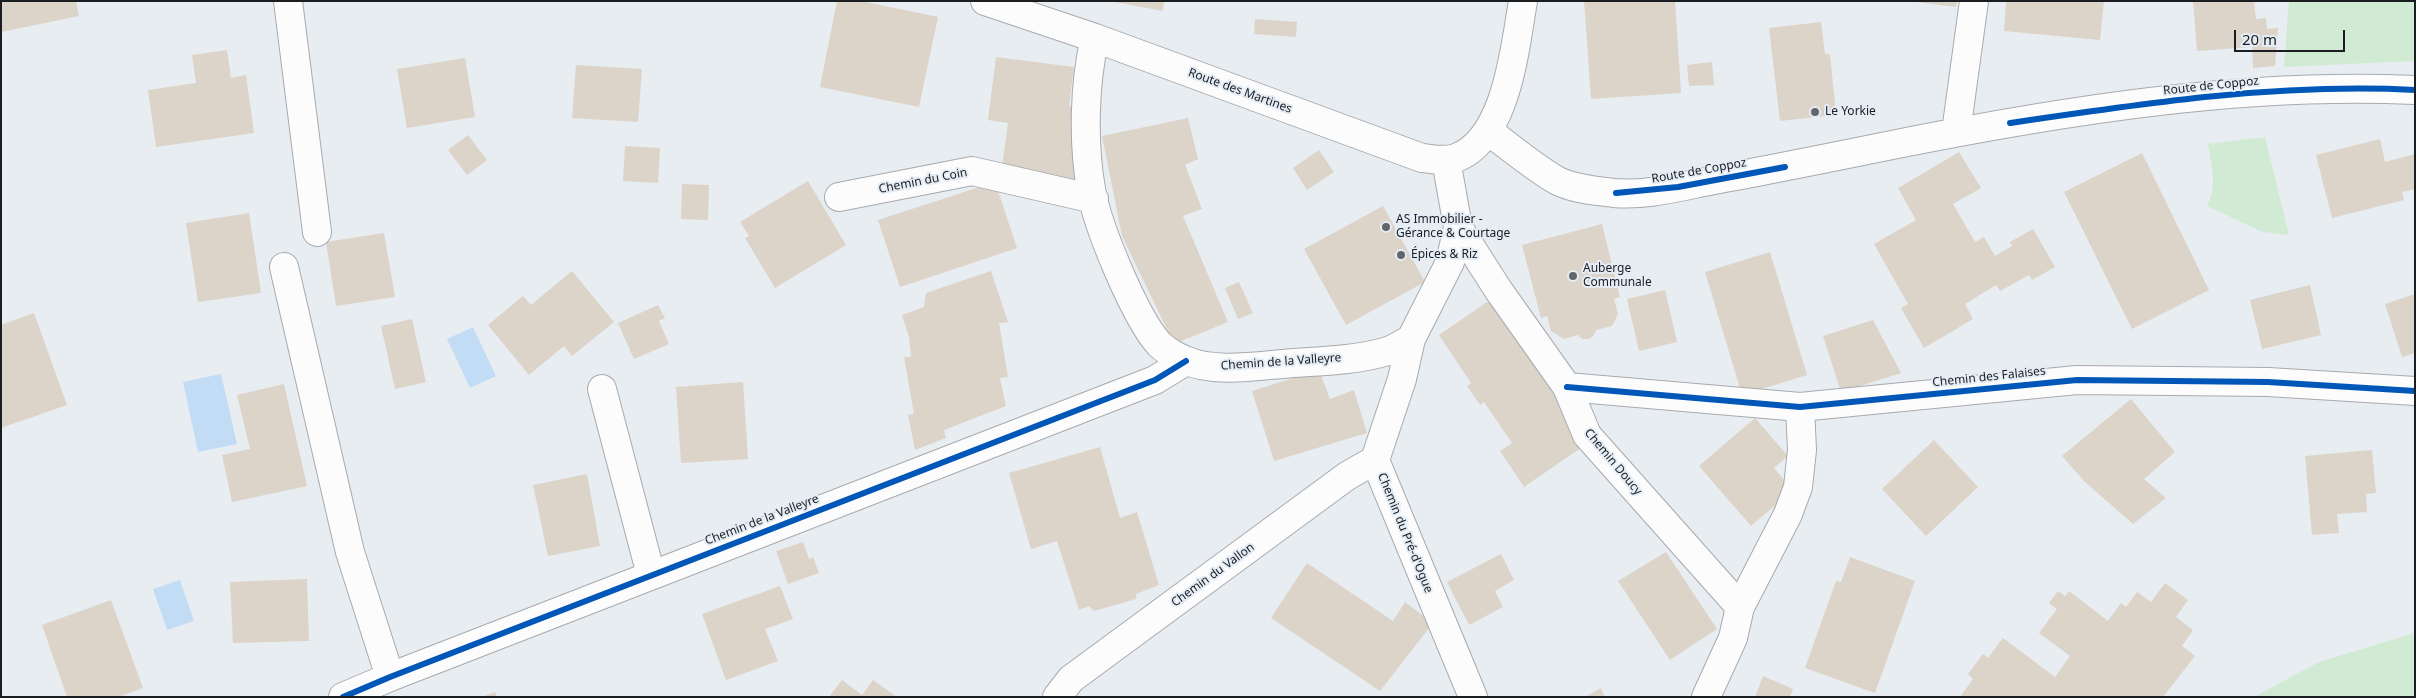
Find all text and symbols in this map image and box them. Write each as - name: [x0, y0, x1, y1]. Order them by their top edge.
- scale bar: [2236, 20, 2347, 52]
- text: 20 m: [2242, 29, 2277, 49]
- street label: Route des Martines: [1186, 66, 1294, 116]
- street label: Route de Coppoz: [2163, 74, 2259, 98]
- place label: Le Yorkie: [1825, 105, 1876, 119]
- marker: Le Yorkie: [1809, 106, 1821, 118]
- street label: Route de Coppoz: [1650, 156, 1748, 186]
- street label: Chemin du Coin: [878, 165, 968, 197]
- place label: AS Immobilier - Gérance & Courtage: [1396, 213, 1510, 241]
- marker: AS Immobilier - Gérance & Courtage: [1380, 221, 1392, 233]
- place label: Épices & Riz: [1411, 248, 1478, 262]
- marker: Épices & Riz: [1395, 249, 1407, 261]
- place label: Auberge Communale: [1583, 262, 1652, 290]
- marker: Auberge Communale: [1567, 270, 1579, 282]
- street label: Chemin de la Valleyre: [1220, 351, 1342, 373]
- street label: Chemin des Falaises: [1932, 364, 2046, 390]
- street label: Chemin Doucy: [1581, 426, 1645, 498]
- street label: Chemin du Pré-d'Ogue: [1374, 471, 1436, 595]
- street label: Chemin de la Valleyre: [703, 492, 821, 548]
- street label: Chemin du Vallon: [1169, 540, 1257, 610]

